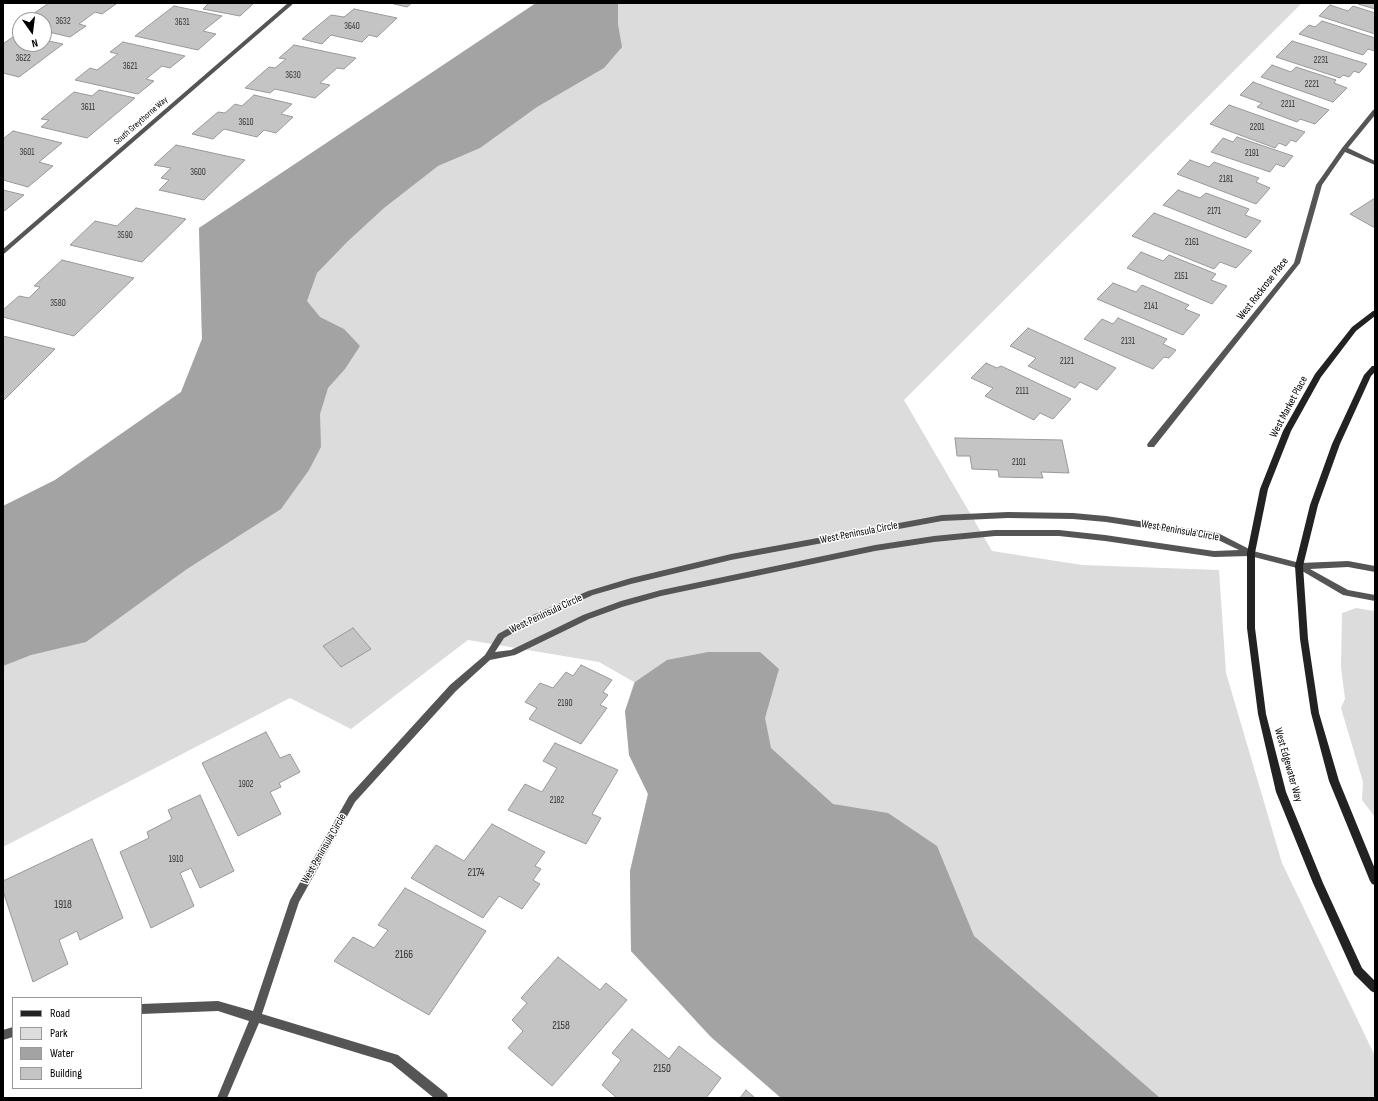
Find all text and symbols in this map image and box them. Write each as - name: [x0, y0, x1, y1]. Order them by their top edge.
- north arrow: [12, 12, 52, 52]
- house number: 3632: [55, 17, 71, 27]
- house number: 3631: [175, 18, 189, 28]
- house number: 3640: [344, 22, 360, 32]
- text: N: [30, 36, 39, 50]
- house number: 3622: [15, 54, 31, 64]
- house number: 2231: [1314, 56, 1328, 66]
- house number: 3621: [123, 62, 137, 72]
- house number: 3630: [285, 71, 301, 81]
- house number: 2221: [1305, 80, 1319, 90]
- street label: South Greythorne Way: [112, 95, 170, 147]
- house number: 2211: [1281, 100, 1295, 110]
- house number: 3611: [81, 103, 95, 113]
- house number: 3610: [239, 118, 253, 128]
- house number: 2201: [1250, 123, 1264, 133]
- house number: 3601: [20, 148, 34, 158]
- house number: 2191: [1245, 149, 1259, 159]
- house number: 3600: [190, 168, 206, 178]
- house number: 2181: [1219, 175, 1233, 185]
- house number: 2171: [1207, 207, 1221, 217]
- house number: 3590: [117, 231, 133, 241]
- house number: 2161: [1185, 238, 1199, 248]
- street label: West Rockrose Place: [1234, 255, 1292, 323]
- house number: 2151: [1174, 272, 1188, 282]
- house number: 3580: [50, 299, 66, 309]
- house number: 2141: [1144, 302, 1158, 312]
- house number: 2131: [1121, 337, 1135, 347]
- house number: 2121: [1060, 357, 1074, 367]
- street label: West Market Place: [1267, 374, 1311, 440]
- house number: 2111: [1015, 387, 1029, 397]
- house number: 2101: [1012, 458, 1026, 468]
- street label: West Peninsula Circle: [1140, 518, 1220, 544]
- street label: West Peninsula Circle: [819, 519, 899, 547]
- street label: West Peninsula Circle: [508, 591, 584, 637]
- house number: 2190: [558, 699, 572, 709]
- street label: West Edgewater Way: [1271, 726, 1305, 804]
- house number: 1902: [239, 780, 253, 790]
- house number: 2182: [550, 796, 564, 806]
- street label: West Peninsula Circle: [299, 812, 349, 886]
- house number: 1910: [169, 855, 183, 865]
- house number: 2174: [468, 866, 484, 880]
- house number: 1918: [54, 898, 72, 912]
- house number: 2166: [395, 948, 413, 962]
- legend: [12, 997, 142, 1089]
- text: Road: [50, 1006, 70, 1021]
- house number: 2158: [552, 1019, 570, 1033]
- text: Park: [50, 1026, 68, 1041]
- text: Water: [50, 1046, 74, 1061]
- house number: 2150: [653, 1062, 671, 1076]
- text: Building: [50, 1066, 82, 1081]

